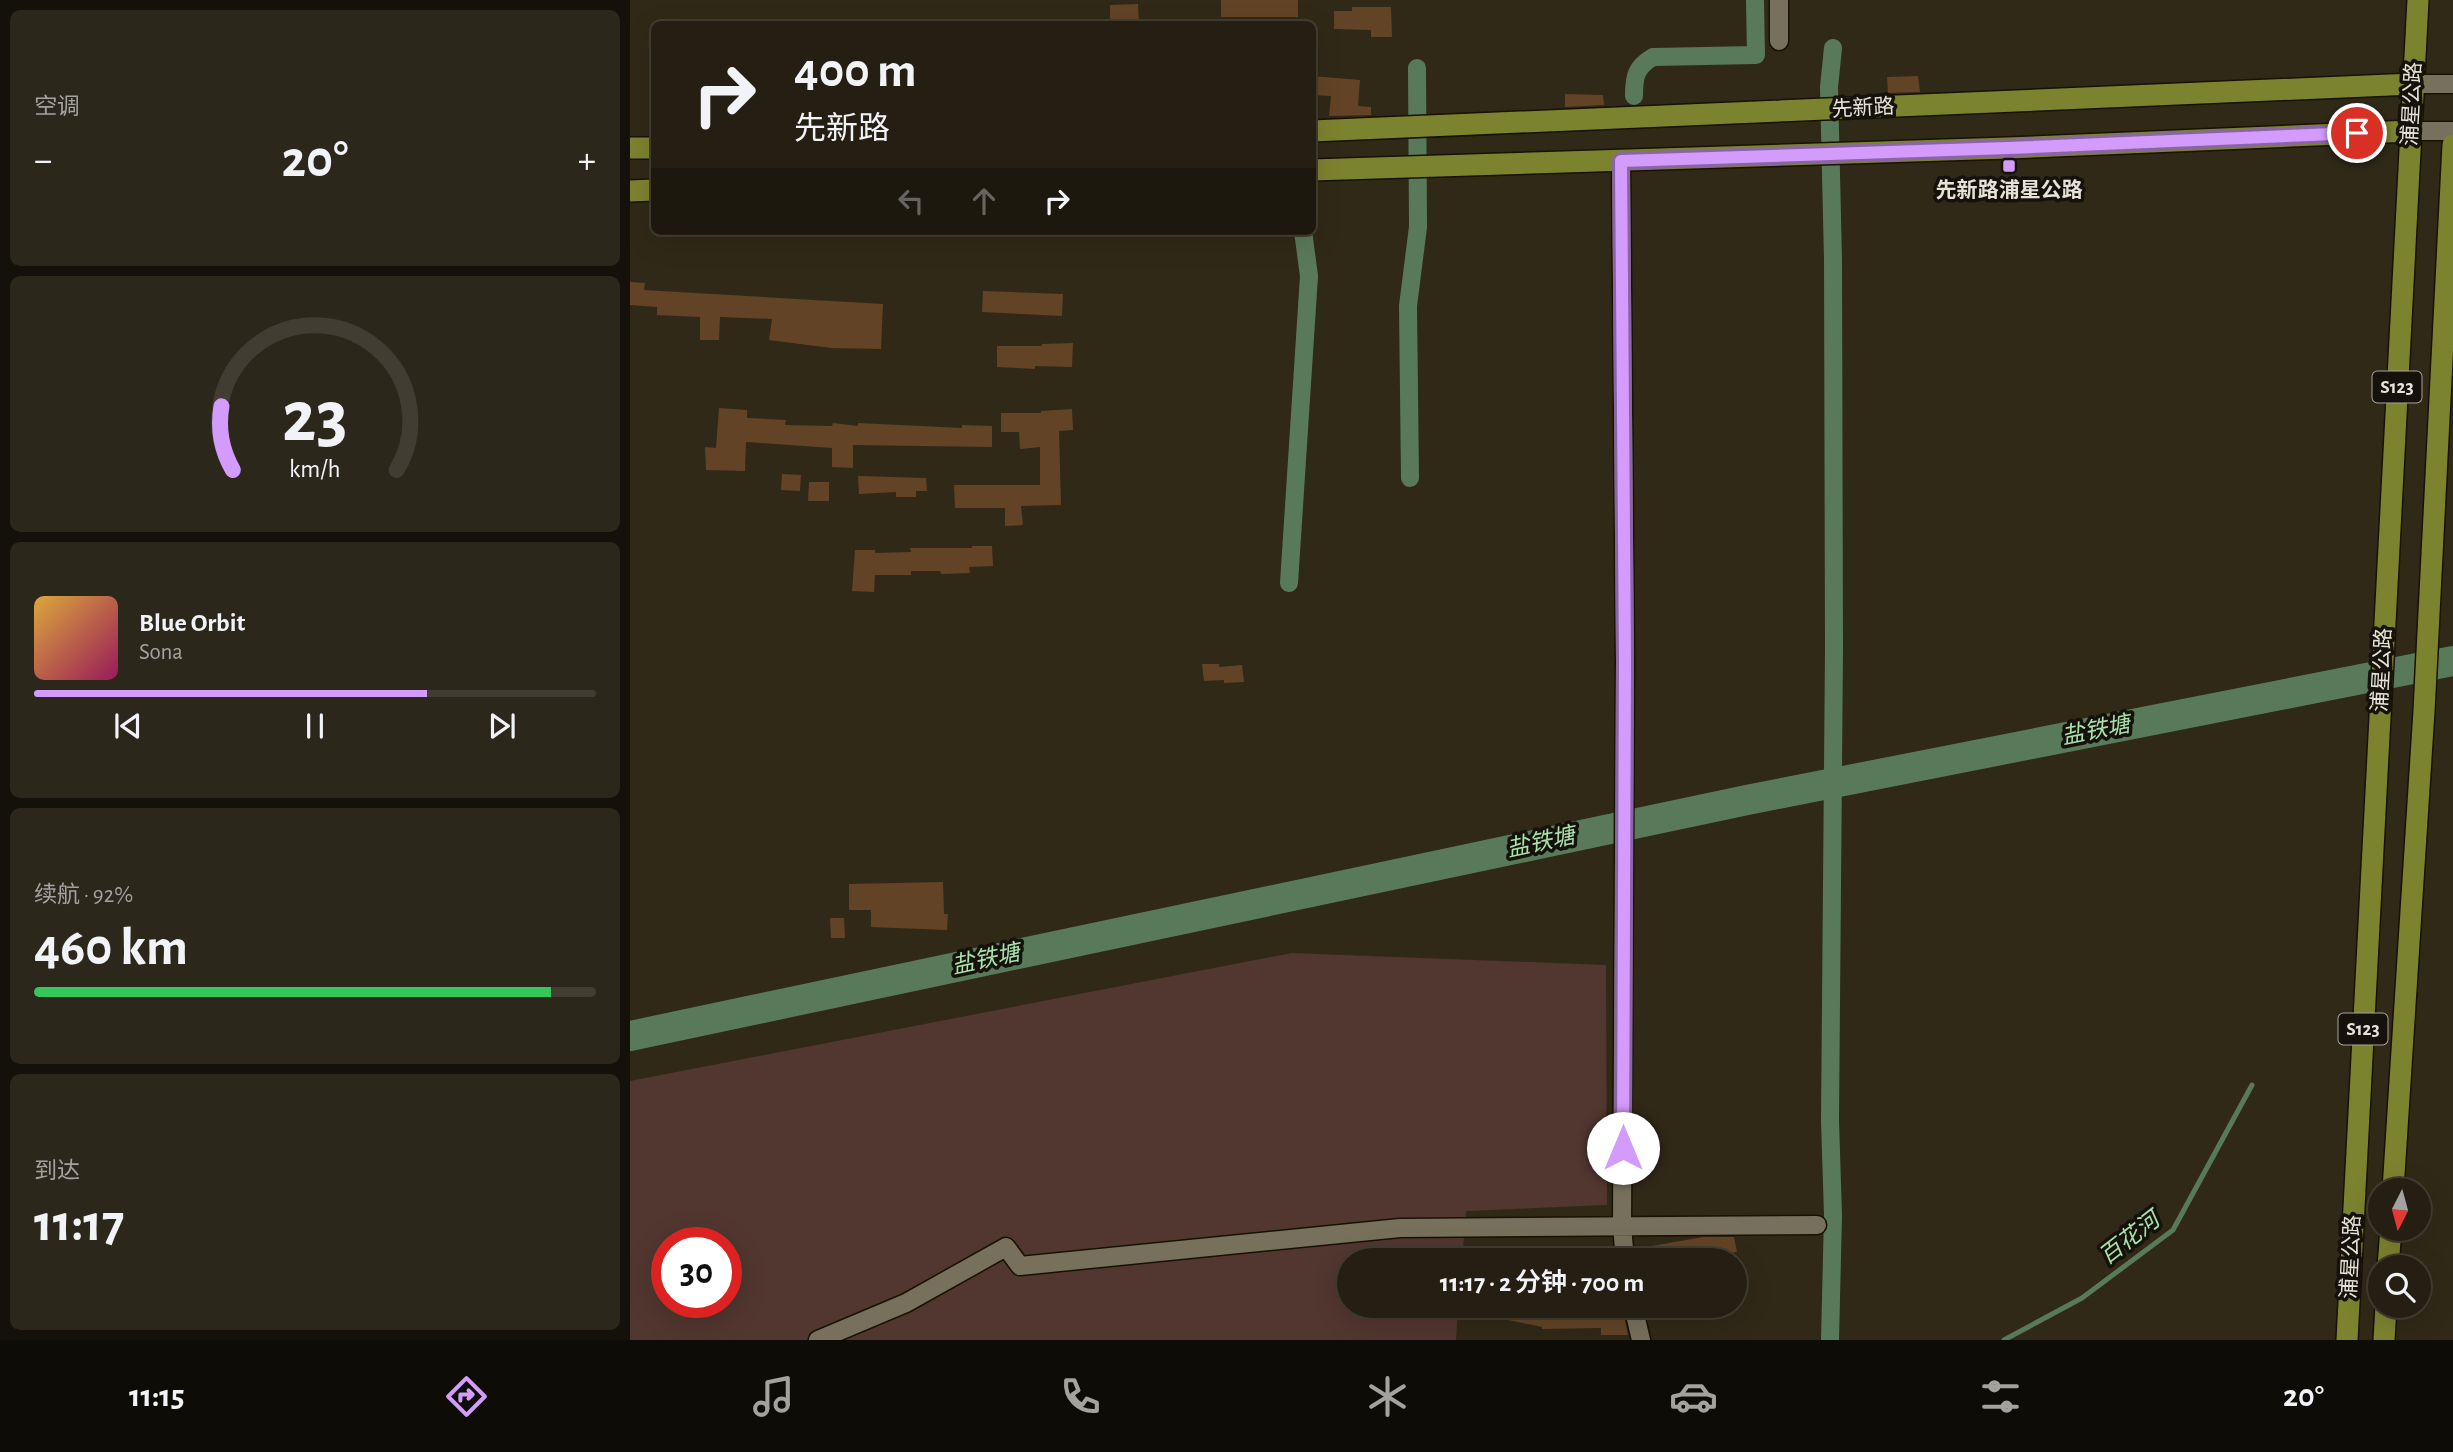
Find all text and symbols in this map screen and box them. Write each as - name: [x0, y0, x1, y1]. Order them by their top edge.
- text: 400 m: [794, 47, 917, 96]
- icon: right: [679, 49, 770, 140]
- street label: 浦星公路: [2398, 61, 2425, 146]
- street label: 先新路: [1831, 95, 1895, 120]
- text: 空调: [34, 96, 80, 119]
- pin: [2327, 103, 2387, 163]
- text: 先新路: [794, 113, 890, 145]
- icon: arrive: [2338, 114, 2376, 152]
- text: 20°: [282, 134, 348, 186]
- text: −: [34, 142, 52, 180]
- text: +: [578, 142, 596, 180]
- marker: 先新路浦星公路: [2001, 158, 2017, 174]
- place label: 先新路浦星公路: [1936, 178, 2083, 201]
- icon: left: [892, 182, 930, 220]
- icon: ahead: [965, 182, 1003, 220]
- icon: right: [1038, 182, 1076, 220]
- road number: S123: [2372, 372, 2422, 402]
- text: 23: [282, 382, 348, 455]
- text: km/h: [289, 457, 341, 482]
- text: Blue Orbit: [139, 610, 245, 636]
- street label: 浦星公路: [2368, 627, 2395, 712]
- text: Sona: [139, 641, 183, 664]
- icon: previous: [109, 707, 147, 745]
- icon: pause: [296, 707, 334, 745]
- icon: next: [483, 707, 521, 745]
- water label: 盐铁塘: [2060, 710, 2136, 749]
- water label: 盐铁塘: [1504, 822, 1581, 861]
- text: 续航 · 92%: [34, 884, 133, 907]
- text: 460 km: [34, 922, 188, 974]
- water label: 盐铁塘: [949, 939, 1026, 978]
- road number: S123: [2338, 1014, 2388, 1044]
- position arrow: [1586, 1111, 1660, 1185]
- text: 到达: [34, 1160, 80, 1183]
- north arrow: [2368, 1178, 2431, 1241]
- map controls: [2368, 1178, 2431, 1318]
- text: 11:17: [34, 1198, 125, 1250]
- water label: 百花河: [2095, 1205, 2167, 1269]
- street label: 浦星公路: [2337, 1214, 2364, 1299]
- speed limit sign: 30: [651, 1227, 742, 1318]
- button: search: [2368, 1255, 2431, 1318]
- text: 11:17 · 2 分钟 · 700 m: [1440, 1270, 1644, 1296]
- icon: directions: [442, 1372, 491, 1421]
- icon: music: [749, 1372, 798, 1421]
- icon: phone: [1056, 1372, 1105, 1421]
- icon: climate: [1363, 1372, 1412, 1421]
- icon: car: [1669, 1372, 1718, 1421]
- icon: filters: [1976, 1372, 2025, 1421]
- text: 11:15: [129, 1380, 185, 1412]
- text: 20°: [2283, 1380, 2324, 1412]

